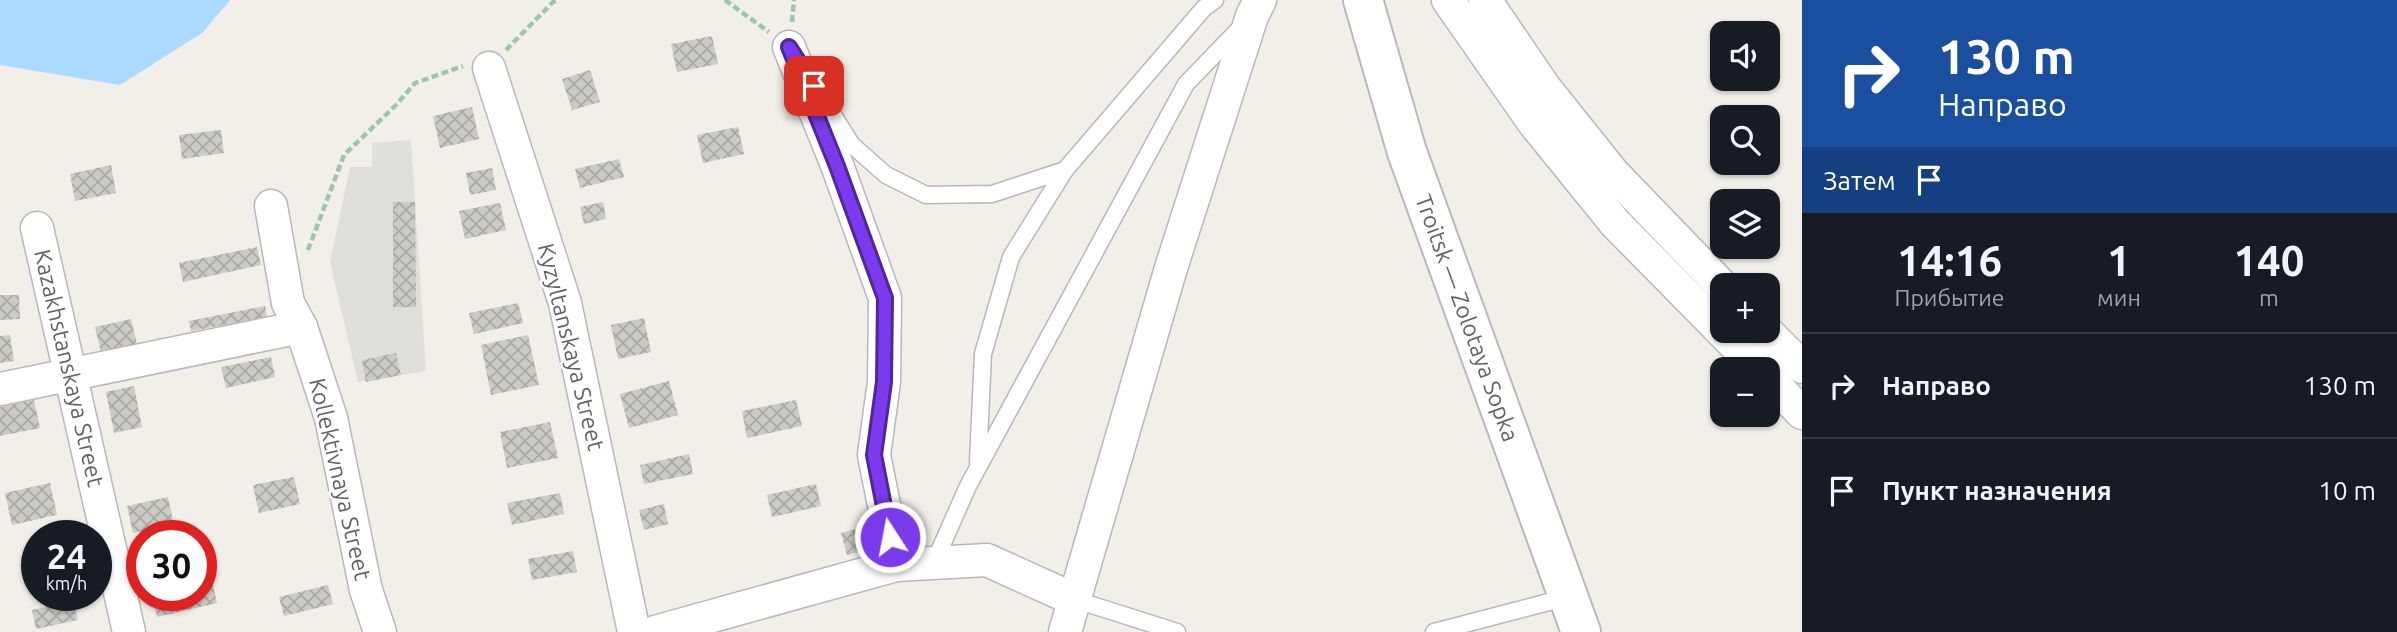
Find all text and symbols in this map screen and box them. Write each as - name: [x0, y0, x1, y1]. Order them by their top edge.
- map controls: [1710, 21, 1780, 427]
- button: sound: [1710, 21, 1780, 91]
- icon: right: [1823, 28, 1914, 119]
- text: 130 m: [1938, 28, 2075, 83]
- pin: [784, 56, 844, 116]
- icon: arrive: [795, 67, 833, 105]
- text: Направо: [1938, 86, 2067, 122]
- button: search: [1710, 105, 1780, 175]
- icon: arrive: [1910, 161, 1948, 199]
- text: Затем: [1823, 166, 1896, 195]
- button: layers: [1710, 189, 1780, 259]
- street label: Troitsk — Zolotaya Sopka: [1411, 191, 1524, 445]
- text: 14:16: [1897, 237, 2002, 284]
- text: 1: [2107, 237, 2131, 284]
- text: 140: [2233, 237, 2304, 284]
- street label: Kyzyltanskaya Street: [534, 241, 609, 453]
- street label: Kazakhstanskaya Street: [30, 247, 109, 489]
- button: +: [1710, 273, 1780, 343]
- text: Прибытие: [1895, 285, 2005, 310]
- text: мин: [2097, 285, 2141, 310]
- text: m: [2259, 285, 2279, 310]
- button: −: [1710, 357, 1780, 427]
- icon: right: [1823, 367, 1861, 405]
- text: Направо: [1882, 371, 1991, 400]
- text: 130 m: [2304, 371, 2376, 400]
- street label: Kollektivnaya Street: [305, 375, 376, 582]
- icon: arrive: [1823, 472, 1861, 510]
- text: Пункт назначения: [1882, 476, 2112, 505]
- text: 10 m: [2318, 476, 2376, 505]
- position arrow: [853, 500, 927, 574]
- speed limit sign: 30: [126, 520, 217, 611]
- text: 24: [47, 536, 86, 576]
- text: km/h: [46, 573, 87, 593]

